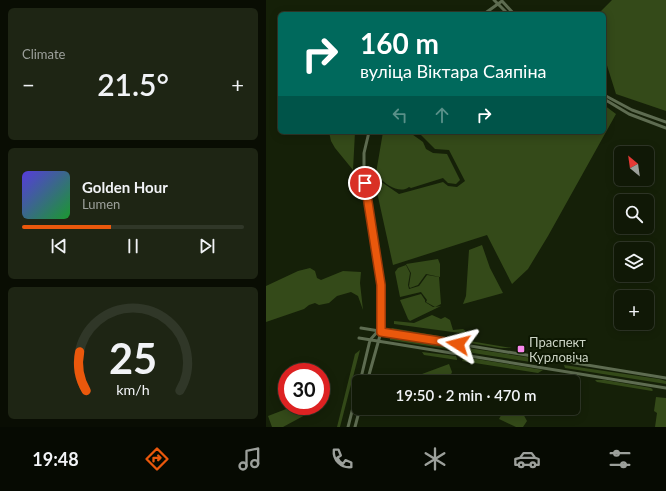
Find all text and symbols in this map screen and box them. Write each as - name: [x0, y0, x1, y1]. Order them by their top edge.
- text: 160 m: [360, 26, 439, 60]
- icon: right: [294, 28, 346, 80]
- text: Climate: [22, 46, 65, 62]
- text: вуліца Віктара Саяпіна: [360, 60, 546, 82]
- text: 21.5°: [97, 66, 169, 102]
- text: −: [22, 71, 35, 98]
- text: +: [231, 71, 244, 98]
- icon: left: [389, 104, 411, 126]
- icon: ahead: [431, 104, 453, 126]
- icon: right: [473, 104, 495, 126]
- north arrow: [614, 146, 654, 186]
- map controls: [614, 146, 654, 330]
- pin: [348, 166, 382, 200]
- icon: arrive: [354, 172, 376, 194]
- text: Golden Hour: [82, 178, 168, 196]
- button: search: [614, 194, 654, 234]
- text: Lumen: [82, 196, 120, 212]
- icon: previous: [48, 235, 70, 257]
- icon: pause: [122, 235, 144, 257]
- icon: next: [196, 235, 218, 257]
- button: layers: [614, 242, 654, 282]
- button: +: [614, 290, 654, 330]
- position arrow: [437, 323, 479, 365]
- text: 25: [109, 333, 157, 383]
- place label: Праспект Курловіча: [529, 334, 589, 365]
- marker: Праспект Курловіча: [516, 344, 526, 354]
- speed limit sign: 30: [278, 363, 330, 415]
- text: km/h: [116, 381, 150, 398]
- text: 19:50 · 2 min · 470 m: [396, 386, 536, 404]
- icon: directions: [143, 445, 171, 473]
- icon: music: [236, 445, 264, 473]
- icon: phone: [328, 445, 356, 473]
- icon: climate: [421, 445, 449, 473]
- icon: car: [513, 445, 541, 473]
- icon: filters: [606, 445, 634, 473]
- text: 19:48: [32, 448, 79, 470]

